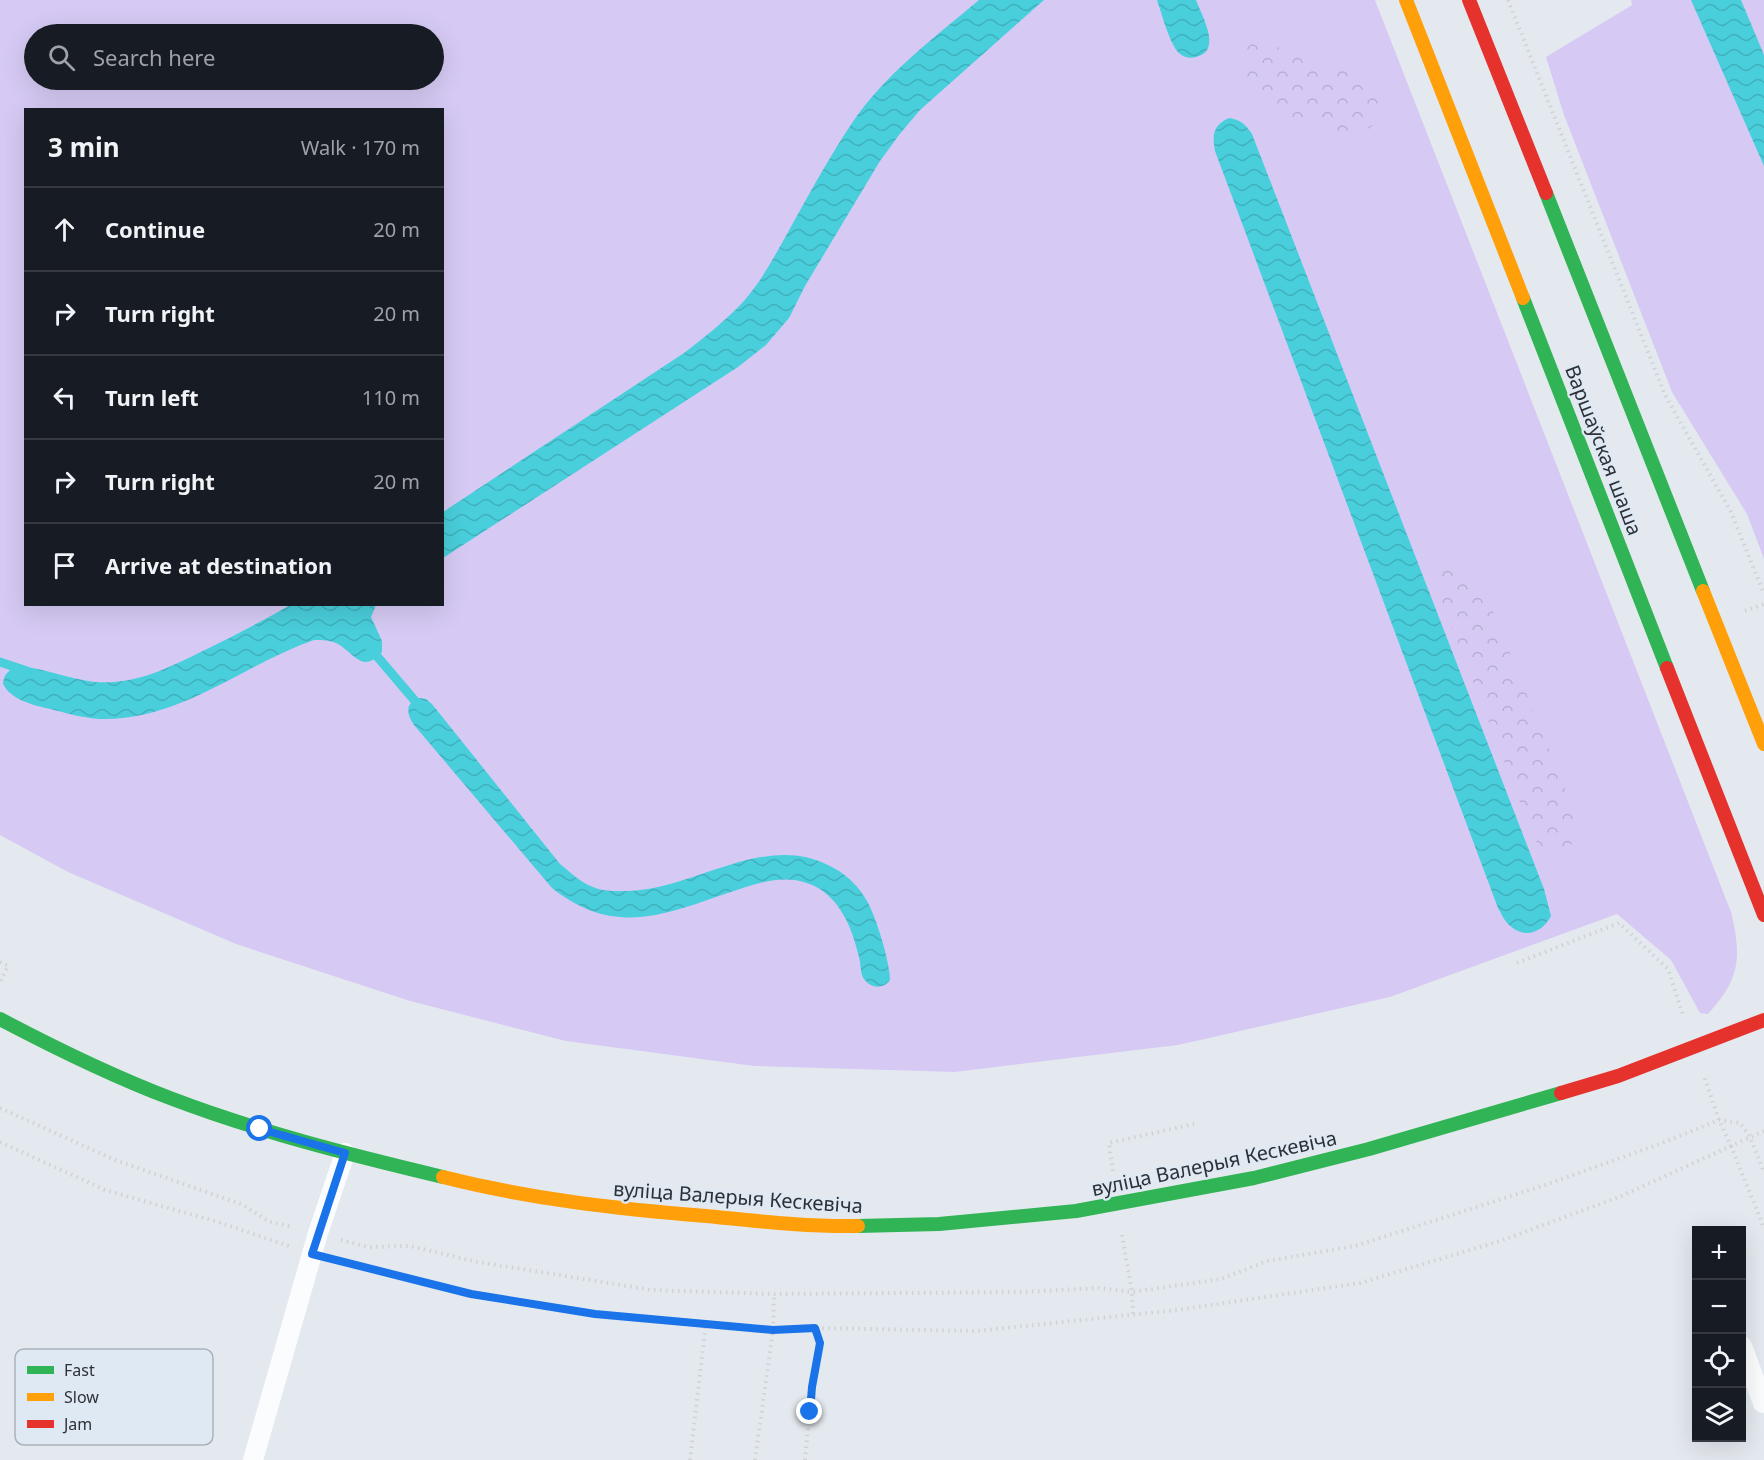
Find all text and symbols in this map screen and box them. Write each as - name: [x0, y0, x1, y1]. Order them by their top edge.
- search box: [24, 24, 444, 90]
- icon: search: [45, 41, 78, 74]
- text: Search here: [93, 42, 215, 72]
- text: 3 min: [48, 129, 120, 165]
- text: Walk · 170 m: [301, 134, 420, 161]
- icon: ahead: [48, 213, 81, 246]
- text: Continue: [105, 214, 205, 244]
- text: 20 m: [373, 216, 420, 243]
- icon: right: [48, 297, 81, 330]
- text: Turn right: [105, 298, 215, 328]
- text: 20 m: [373, 300, 420, 327]
- street label: Варшаўская шаша: [1559, 361, 1649, 539]
- icon: left: [48, 381, 81, 414]
- text: Turn left: [105, 382, 199, 412]
- text: 110 m: [362, 384, 420, 411]
- icon: right: [48, 465, 81, 498]
- text: Turn right: [105, 466, 215, 496]
- text: 20 m: [373, 468, 420, 495]
- icon: arrive: [48, 549, 81, 582]
- text: Arrive at destination: [105, 550, 332, 580]
- route start: [246, 1115, 272, 1141]
- street label: вуліца Валерыя Кескевіча: [1089, 1124, 1339, 1202]
- street label: вуліца Валерыя Кескевіча: [612, 1175, 864, 1219]
- map controls: [1692, 1226, 1746, 1442]
- button: +: [1692, 1226, 1746, 1280]
- button: −: [1692, 1280, 1746, 1334]
- button: locate: [1692, 1334, 1746, 1388]
- legend: [15, 1349, 213, 1445]
- text: Fast: [64, 1359, 95, 1381]
- text: Slow: [64, 1386, 99, 1408]
- button: layers: [1692, 1388, 1746, 1442]
- route end: [796, 1398, 822, 1424]
- text: Jam: [62, 1413, 92, 1435]

